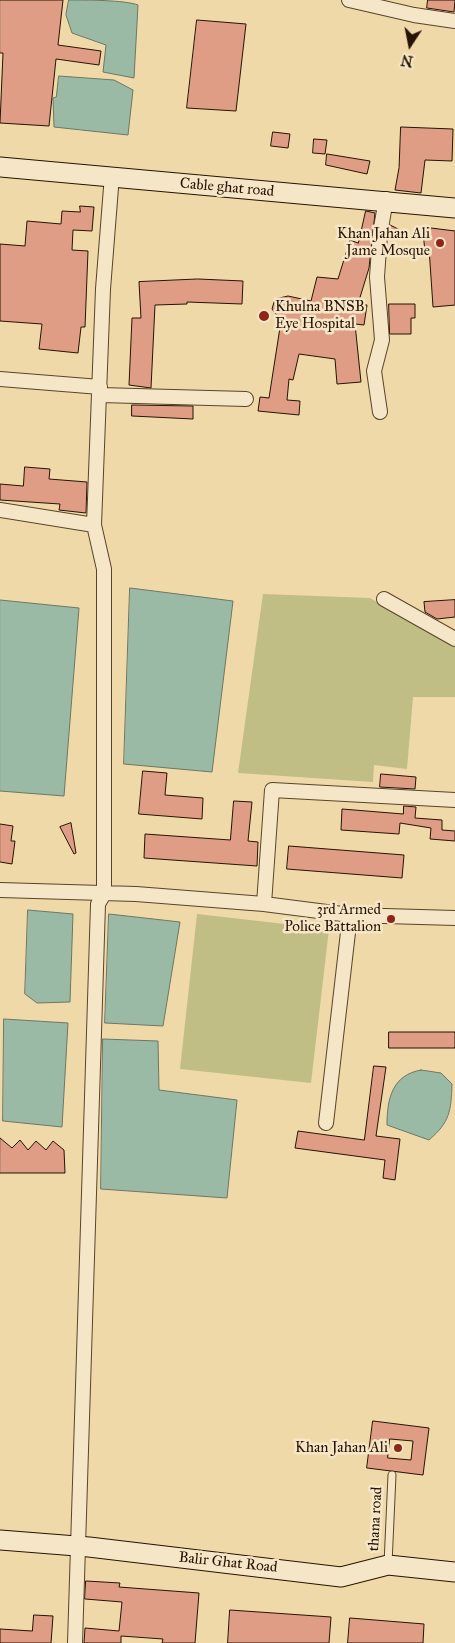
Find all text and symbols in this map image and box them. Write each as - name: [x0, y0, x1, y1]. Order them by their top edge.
- north arrow: [385, 20, 435, 70]
- text: N: [400, 51, 414, 70]
- street label: Cable ghat road: [179, 175, 275, 201]
- place label: Khan Jahan Ali Jame Mosque: [337, 225, 430, 260]
- marker: Khan Jahan Ali Jame Mosque: [434, 237, 446, 249]
- place label: Khulna BNSB Eye Hospital: [275, 298, 365, 333]
- marker: Khulna BNSB Eye Hospital: [257, 309, 271, 323]
- place label: 3rd Armed Police Battalion: [284, 901, 381, 936]
- marker: 3rd Armed Police Battalion: [385, 913, 397, 925]
- place label: Khan Jahan Ali: [295, 1439, 388, 1457]
- marker: Khan Jahan Ali: [392, 1442, 404, 1454]
- street label: thana road: [365, 1486, 387, 1552]
- street label: Balir Ghat Road: [178, 1549, 278, 1577]

